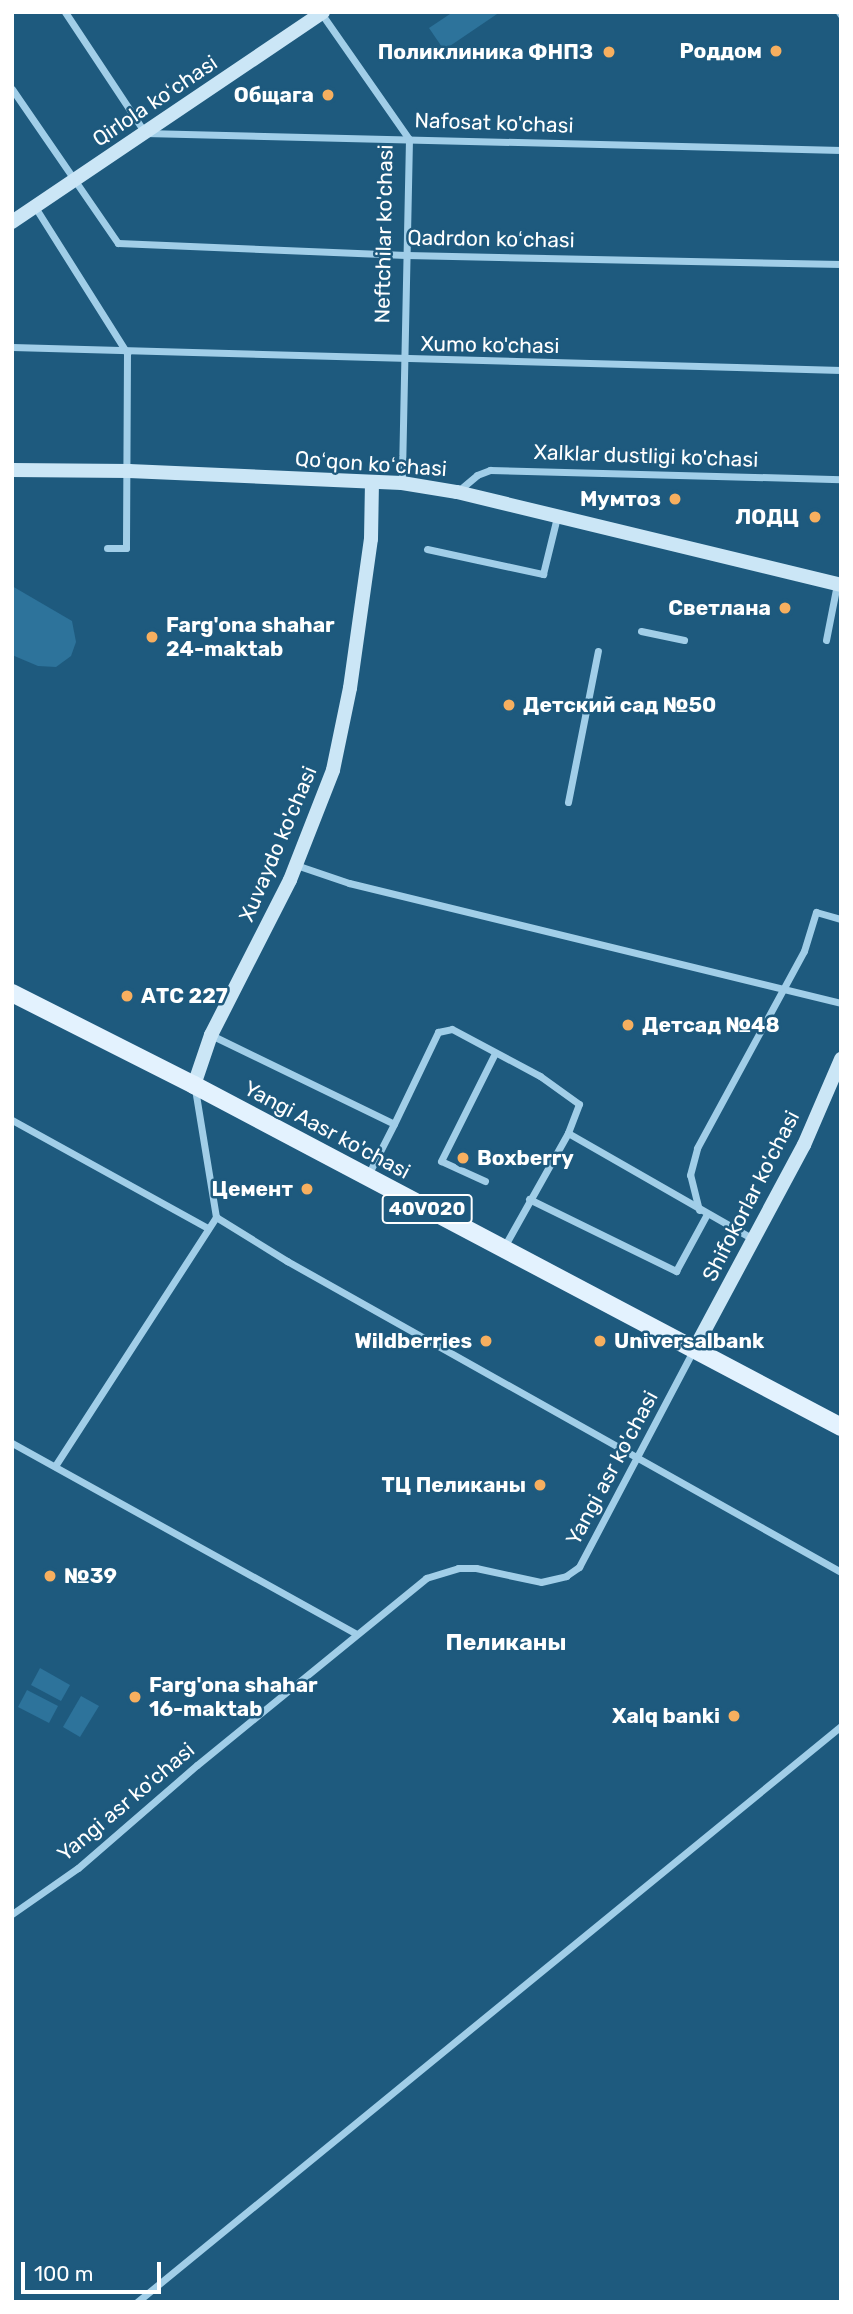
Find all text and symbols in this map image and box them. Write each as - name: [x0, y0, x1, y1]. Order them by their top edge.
- place label: Роддом: [679, 38, 762, 64]
- place label: Поликлиника ФНПЗ: [378, 39, 593, 65]
- marker: Поликлиника ФНПЗ: [599, 42, 619, 62]
- marker: Роддом: [768, 43, 784, 59]
- street label: Qirlola koʻchasi: [88, 50, 222, 152]
- place label: Общага: [234, 82, 314, 108]
- marker: Общага: [320, 87, 336, 103]
- street label: Nafosat ko'chasi: [414, 108, 574, 138]
- street label: Neftchilar ko'chasi: [370, 144, 398, 324]
- street label: Qadrdon koʻchasi: [407, 225, 575, 253]
- street label: Xumo ko'chasi: [420, 331, 560, 359]
- street label: Xalklar dustligi ko'chasi: [533, 439, 759, 473]
- street label: Qoʻqon koʻchasi: [294, 446, 448, 482]
- place label: Mумтоз: [580, 486, 661, 512]
- marker: Mумтоз: [667, 491, 683, 507]
- place label: ЛОДЦ: [735, 504, 799, 530]
- marker: ЛОДЦ: [805, 507, 825, 527]
- place label: Светлана: [668, 595, 771, 621]
- marker: Светлана: [777, 600, 793, 616]
- place label: Farg'ona shahar 24-maktab: [166, 612, 335, 662]
- marker: Farg'ona shahar 24-maktab: [144, 629, 160, 645]
- place label: Детский сад №50: [523, 692, 716, 718]
- marker: Детский сад №50: [501, 697, 517, 713]
- street label: Xuvaydo ko'chasi: [234, 762, 322, 926]
- place label: АТС 227: [141, 983, 228, 1009]
- marker: АТС 227: [119, 988, 135, 1004]
- place label: Детсад №48: [642, 1012, 780, 1038]
- marker: Детсад №48: [620, 1017, 636, 1033]
- street label: Yangi Aasr ko'chasi: [239, 1075, 415, 1185]
- street label: Shifokorlar ko'chasi: [697, 1106, 805, 1286]
- place label: Boxberry: [477, 1145, 574, 1171]
- marker: Boxberry: [455, 1150, 471, 1166]
- place label: Цемент: [212, 1176, 293, 1202]
- marker: Цемент: [299, 1181, 315, 1197]
- road number: 40V020: [382, 1194, 472, 1224]
- place label: Wildberries: [354, 1328, 472, 1354]
- place label: Universalbank: [614, 1328, 764, 1354]
- marker: Wildberries: [478, 1333, 494, 1349]
- marker: Universalbank: [592, 1333, 608, 1349]
- street label: Yangi asr ko'chasi: [561, 1386, 663, 1550]
- place label: ТЦ Пеликаны: [382, 1472, 526, 1498]
- marker: ТЦ Пеликаны: [532, 1477, 548, 1493]
- place label: №39: [64, 1563, 117, 1589]
- marker: №39: [42, 1568, 58, 1584]
- district label: Пеликаны: [446, 1628, 566, 1656]
- place label: Farg'ona shahar 16-maktab: [149, 1672, 318, 1722]
- marker: Farg'ona shahar 16-maktab: [127, 1689, 143, 1705]
- place label: Xalq banki: [612, 1703, 720, 1729]
- marker: Xalq banki: [726, 1708, 742, 1724]
- street label: Yangi asr ko'chasi: [52, 1737, 200, 1867]
- scale bar: [24, 2248, 164, 2292]
- text: 100 m: [34, 2261, 93, 2286]

